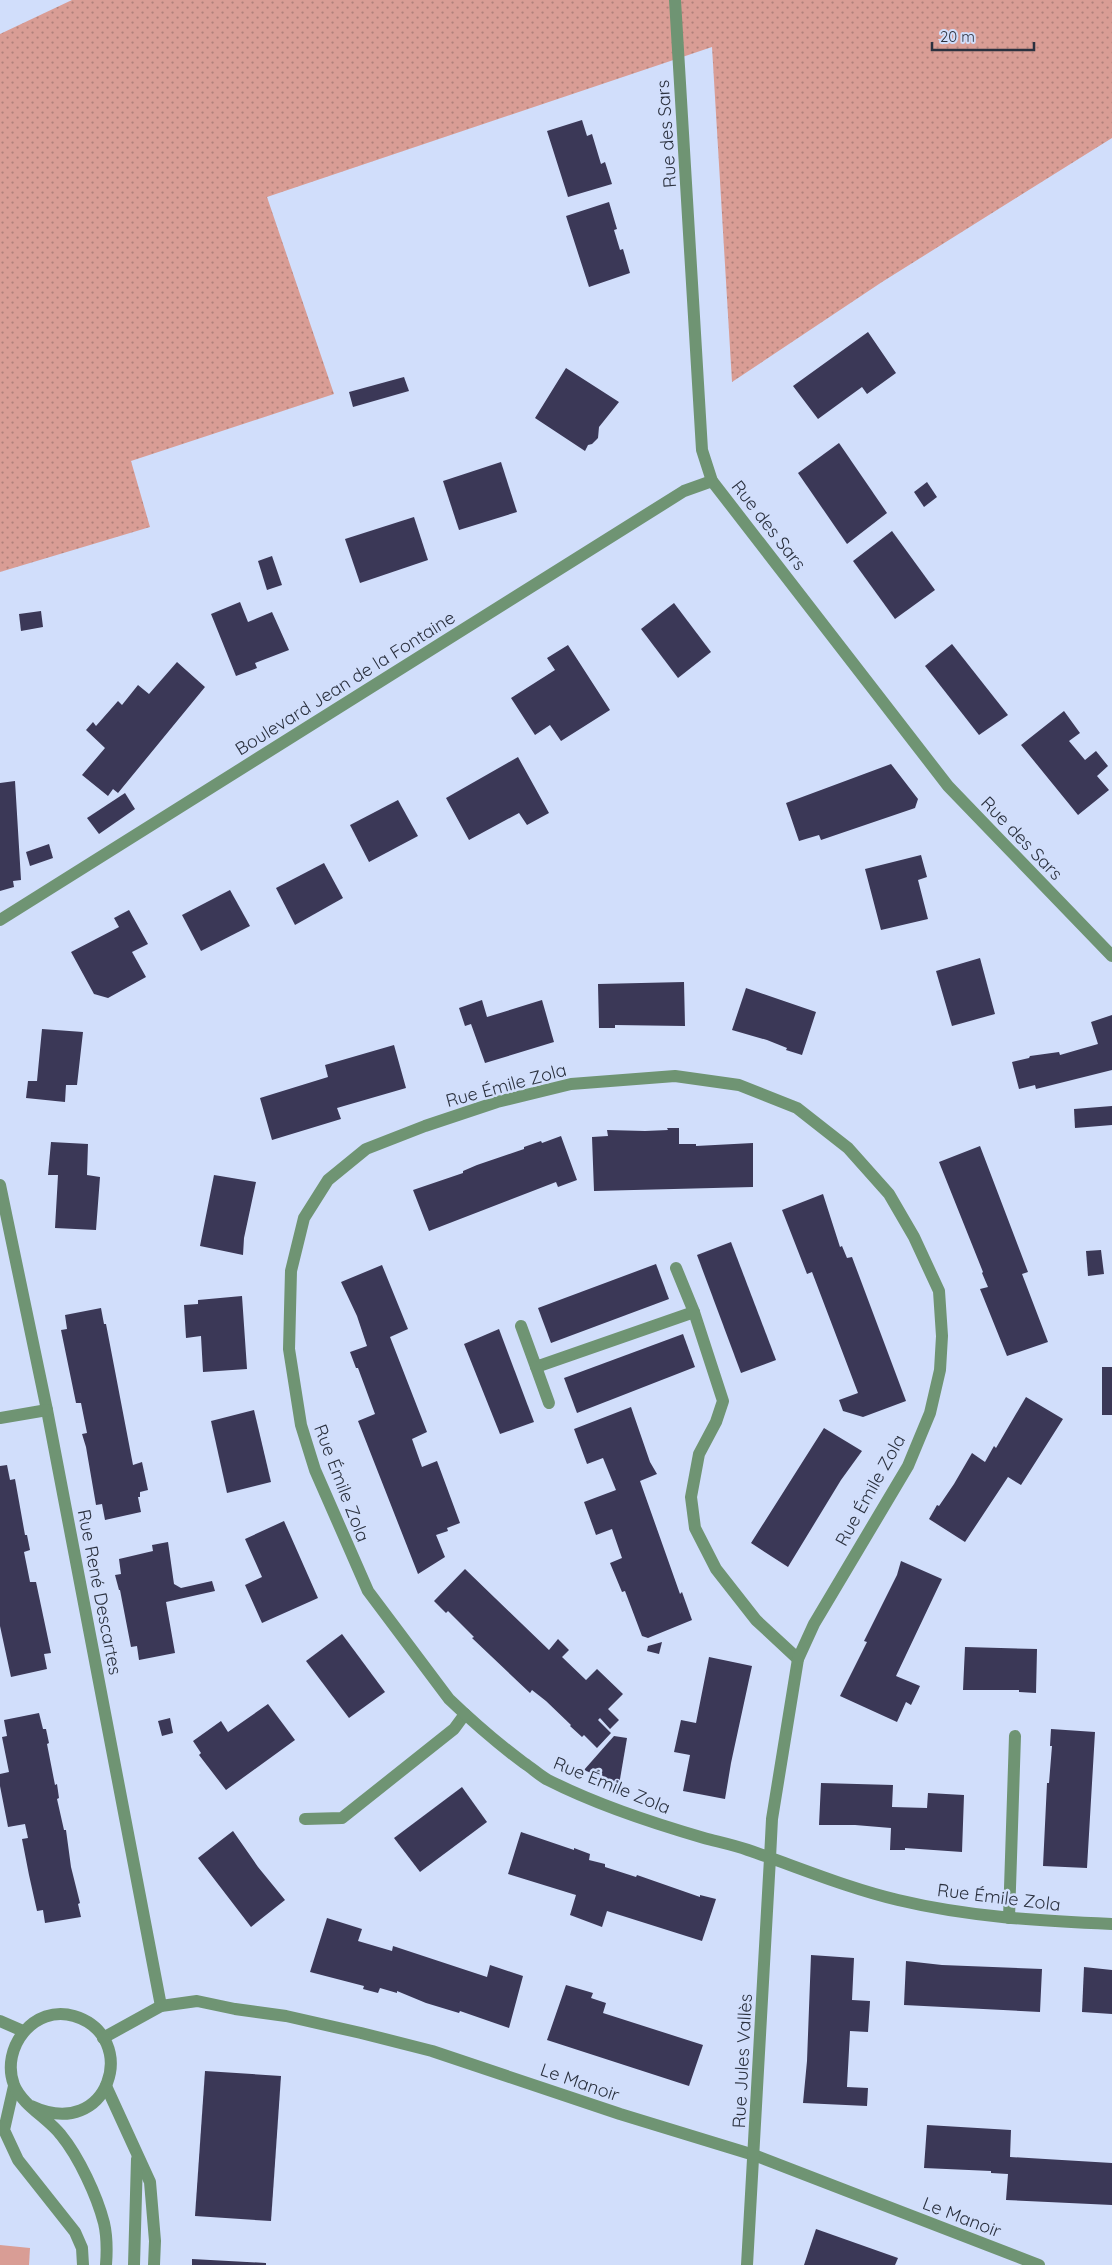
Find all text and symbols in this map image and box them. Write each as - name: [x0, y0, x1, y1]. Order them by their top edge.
- scale bar: [932, 20, 1034, 52]
- text: 20 m: [940, 27, 975, 46]
- street label: Rue des Sars: [651, 79, 681, 189]
- street label: Rue des Sars: [727, 475, 811, 575]
- street label: Boulevard Jean de la Fontaine: [231, 606, 459, 760]
- street label: Rue des Sars: [976, 791, 1068, 885]
- street label: Rue Émile Zola: [443, 1058, 569, 1112]
- street label: Rue Émile Zola: [309, 1421, 375, 1545]
- street label: Rue Émile Zola: [830, 1430, 910, 1550]
- street label: Rue René Descartes: [73, 1507, 127, 1677]
- street label: Rue Émile Zola: [550, 1751, 674, 1819]
- street label: Rue Émile Zola: [936, 1878, 1062, 1916]
- street label: Rue Jules Vallès: [727, 1993, 757, 2129]
- street label: Le Manoir: [537, 2058, 623, 2106]
- street label: Le Manoir: [919, 2191, 1005, 2243]

